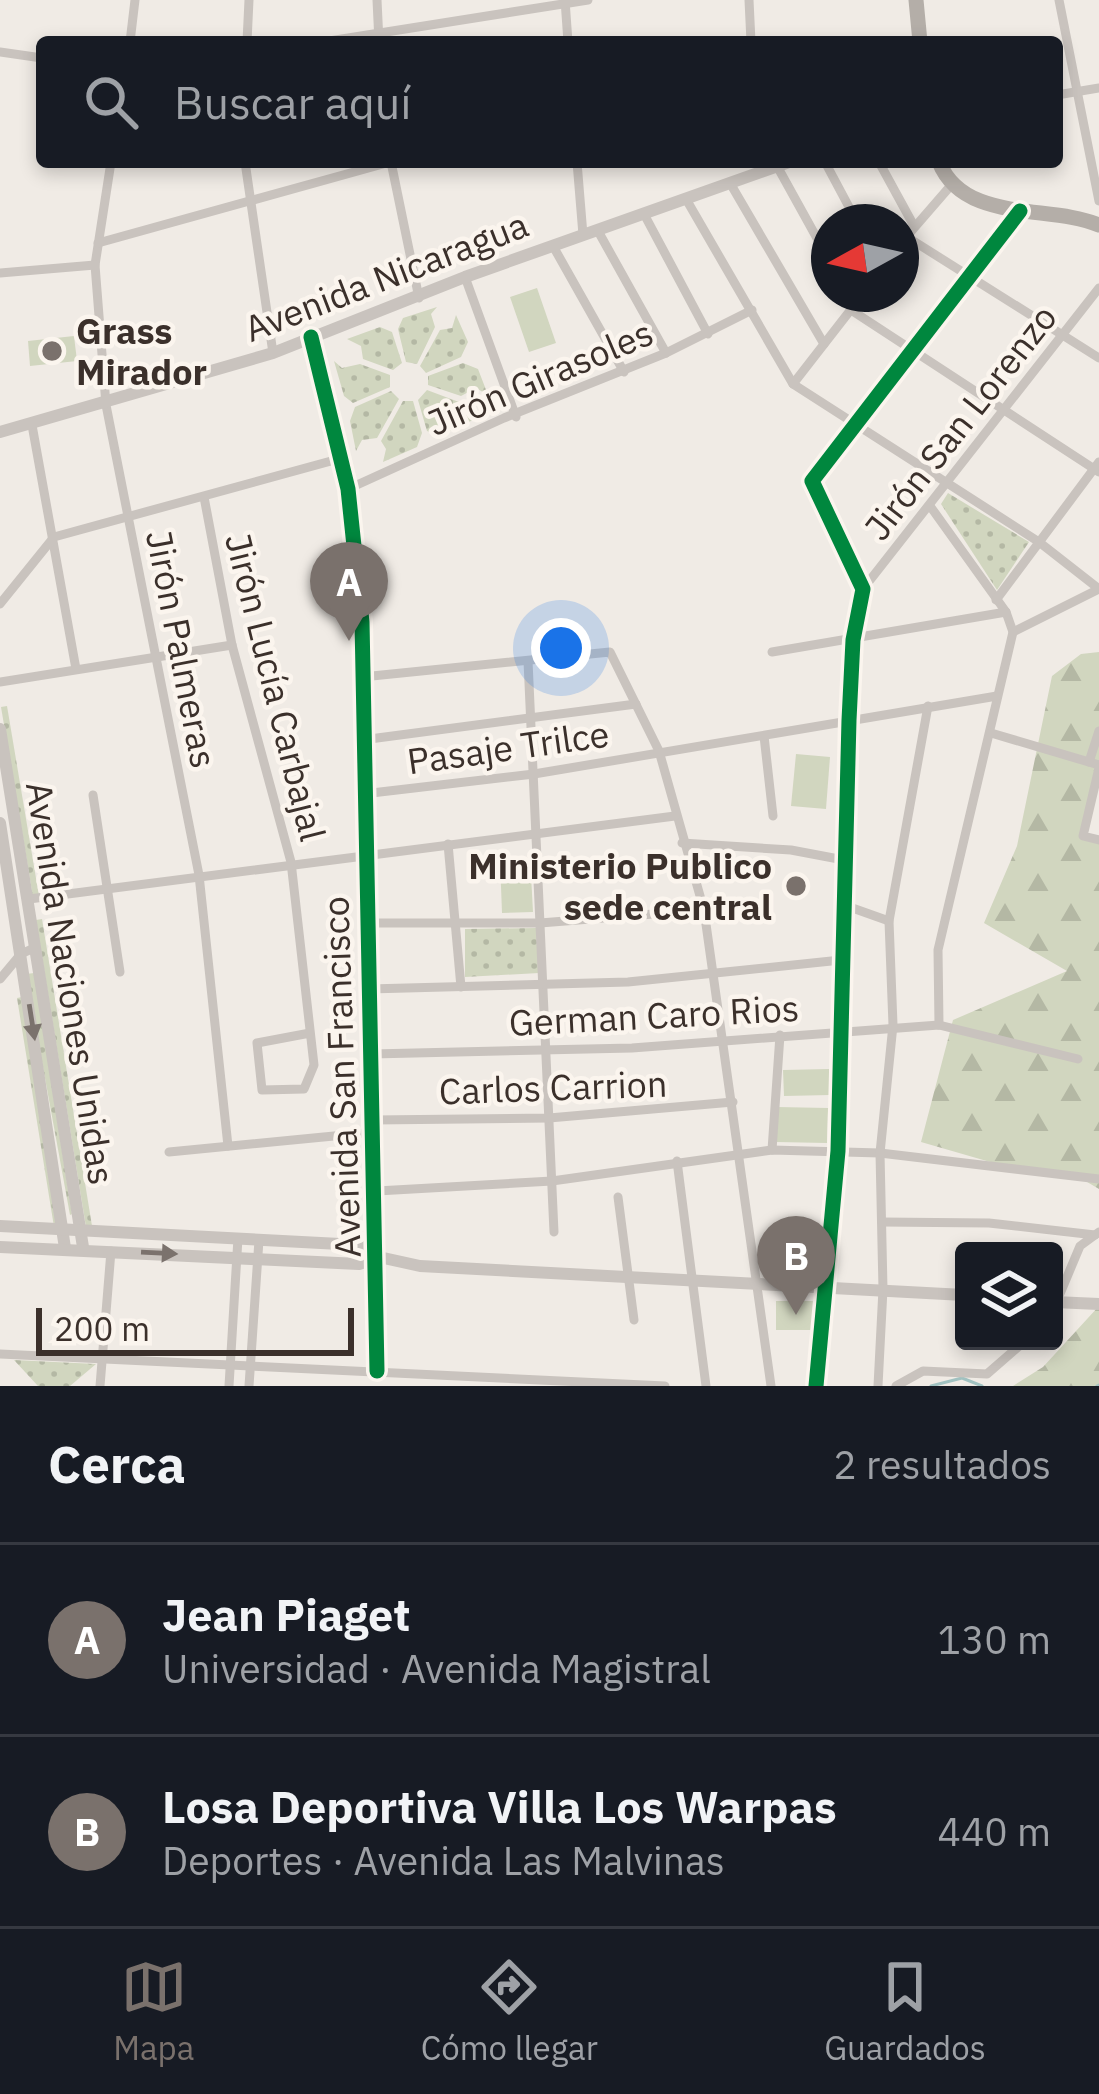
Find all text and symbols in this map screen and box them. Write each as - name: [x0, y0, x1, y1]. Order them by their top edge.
- search box: [36, 36, 1063, 168]
- icon: search: [78, 69, 144, 135]
- text: Buscar aquí: [174, 73, 412, 131]
- street label: Avenida Nicaragua: [237, 200, 535, 352]
- north arrow: [811, 204, 919, 312]
- street label: Jirón San Lorenzo: [853, 295, 1067, 549]
- place label: Grass Mirador: [76, 307, 207, 395]
- street label: Jirón Girasoles: [420, 308, 660, 446]
- marker: Grass Mirador: [39, 338, 65, 364]
- street label: Jirón Palmeras: [136, 526, 228, 772]
- street label: Jirón Lucía Carbajal: [215, 528, 337, 846]
- pin: A: [310, 542, 388, 641]
- your location: [531, 618, 591, 678]
- street label: Pasaje Trilce: [404, 710, 612, 784]
- street label: Avenida Naciones Unidas: [16, 778, 126, 1188]
- place label: Ministerio Publico sede central: [468, 842, 772, 930]
- marker: Ministerio Publico sede central: [783, 873, 809, 899]
- street label: Avenida San Francisco: [311, 896, 371, 1258]
- street label: German Caro Rios: [508, 984, 800, 1046]
- one-way arrow: [22, 1004, 41, 1041]
- street label: Carlos Carrion: [438, 1060, 668, 1114]
- pin: B: [757, 1216, 835, 1315]
- map controls: [955, 1242, 1063, 1350]
- button: layers: [955, 1242, 1063, 1350]
- one-way arrow: [141, 1244, 179, 1263]
- scale bar: [36, 1302, 354, 1355]
- text: 200 m: [54, 1307, 150, 1350]
- text: Cerca: [48, 1431, 186, 1497]
- text: 2 resultados: [833, 1439, 1051, 1490]
- text: Jean Piaget: [162, 1585, 411, 1643]
- text: A: [74, 1614, 100, 1665]
- text: 130 m: [938, 1614, 1051, 1665]
- text: Universidad · Avenida Magistral: [162, 1643, 711, 1694]
- text: Losa Deportiva Villa Los Warpas: [162, 1777, 837, 1835]
- text: B: [74, 1806, 100, 1857]
- text: 440 m: [938, 1806, 1051, 1857]
- text: Deportes · Avenida Las Malvinas: [162, 1835, 725, 1886]
- tab: Mapa: [113, 1954, 194, 2069]
- tab: Cómo llegar: [421, 1954, 598, 2069]
- tab: Guardados: [824, 1954, 986, 2069]

